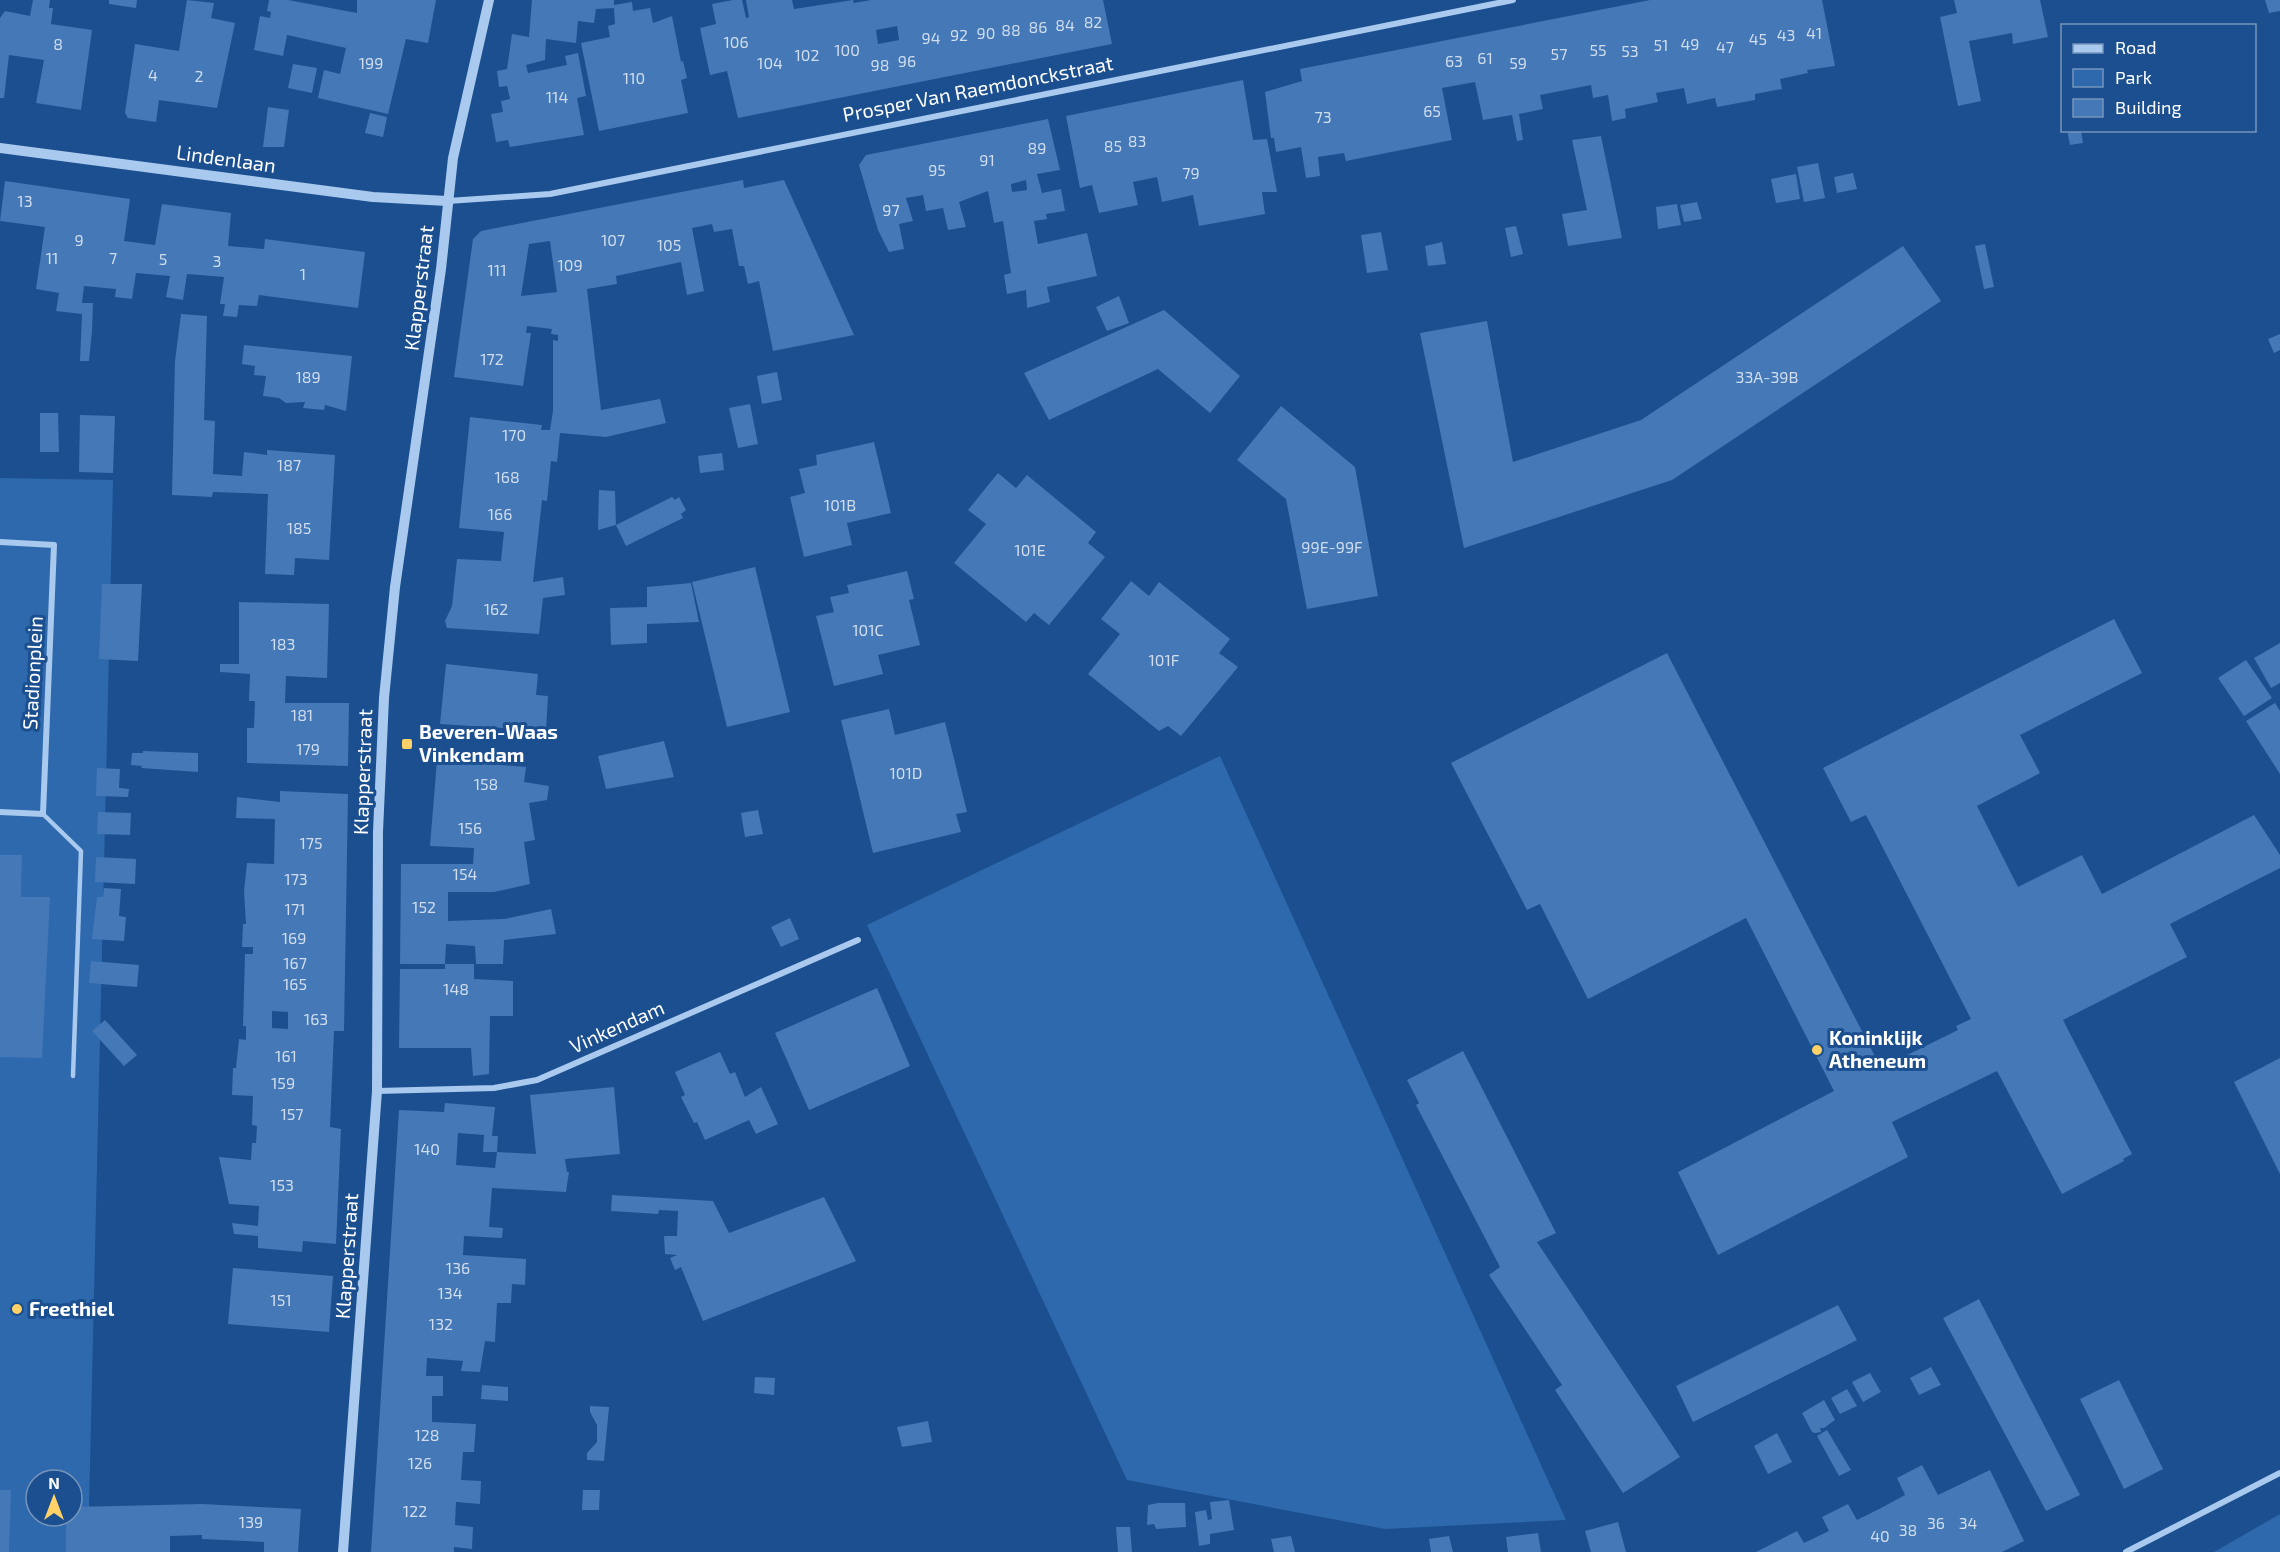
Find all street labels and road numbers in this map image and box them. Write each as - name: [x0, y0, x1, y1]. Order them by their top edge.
- street label: Prosper Van Raemdonckstraat: [841, 50, 1115, 126]
- street label: Lindenlaan: [175, 139, 277, 177]
- street label: Klapperstraat: [398, 223, 438, 352]
- street label: Stadionplein: [17, 615, 47, 730]
- street label: Klapperstraat: [348, 708, 376, 835]
- street label: Vinkendam: [566, 995, 668, 1058]
- street label: Klapperstraat: [330, 1192, 362, 1320]

